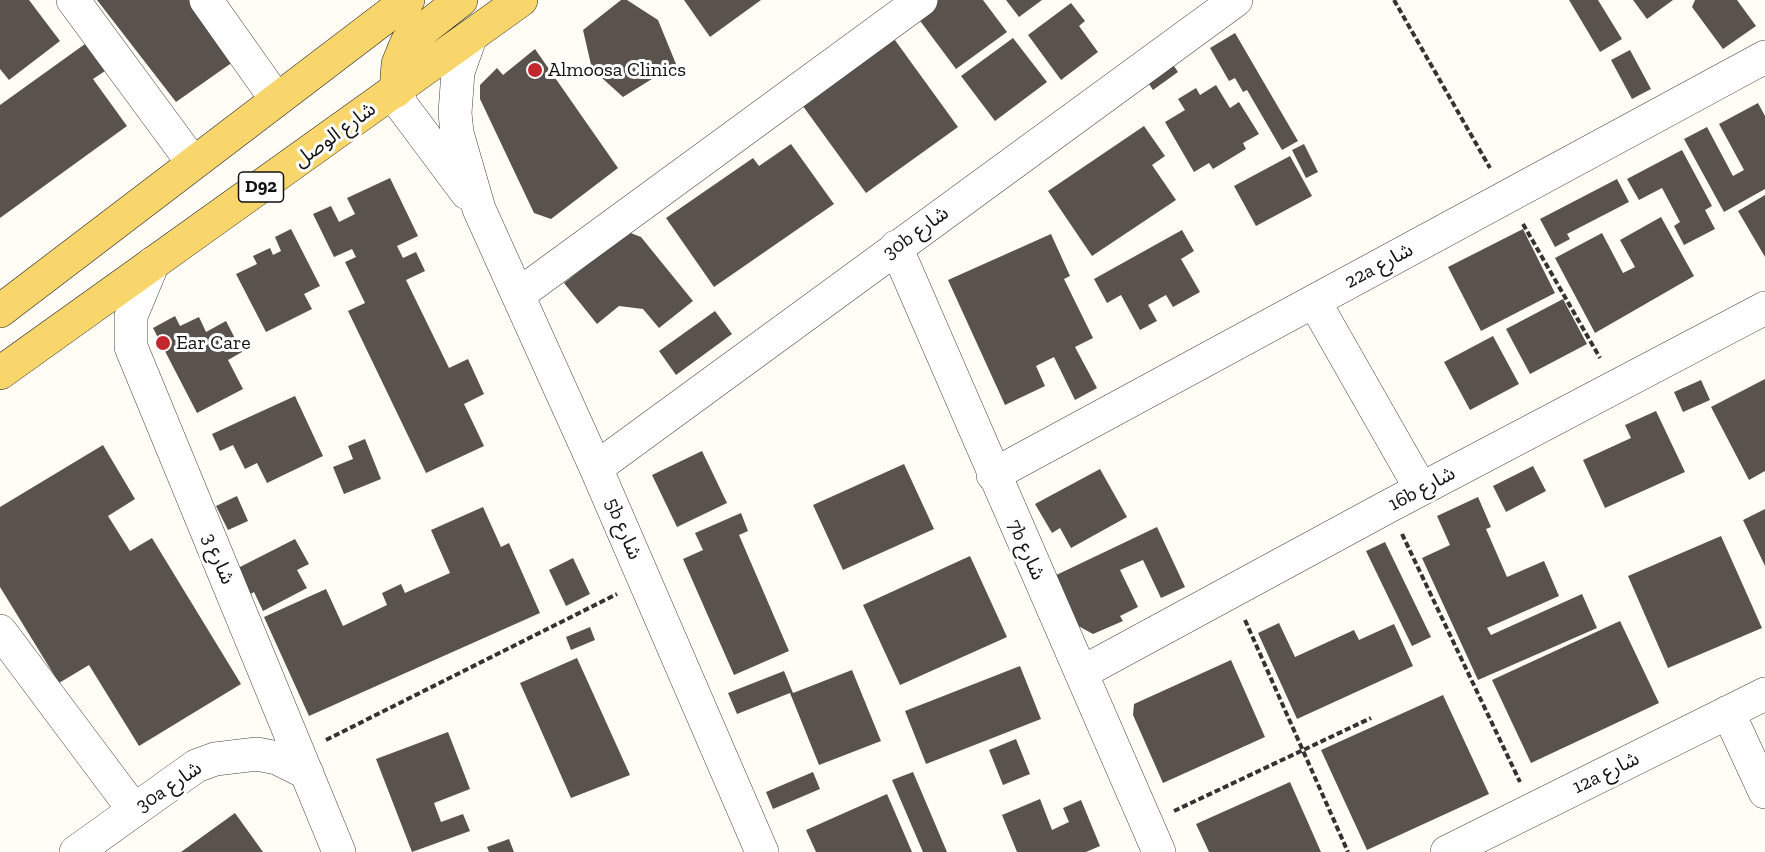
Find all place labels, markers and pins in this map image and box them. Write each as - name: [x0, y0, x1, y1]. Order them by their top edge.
- place label: Almoosa Clinics: [548, 58, 686, 82]
- marker: Almoosa Clinics: [526, 61, 544, 79]
- place label: Ear Care: [176, 331, 251, 355]
- marker: Ear Care: [154, 334, 172, 352]

